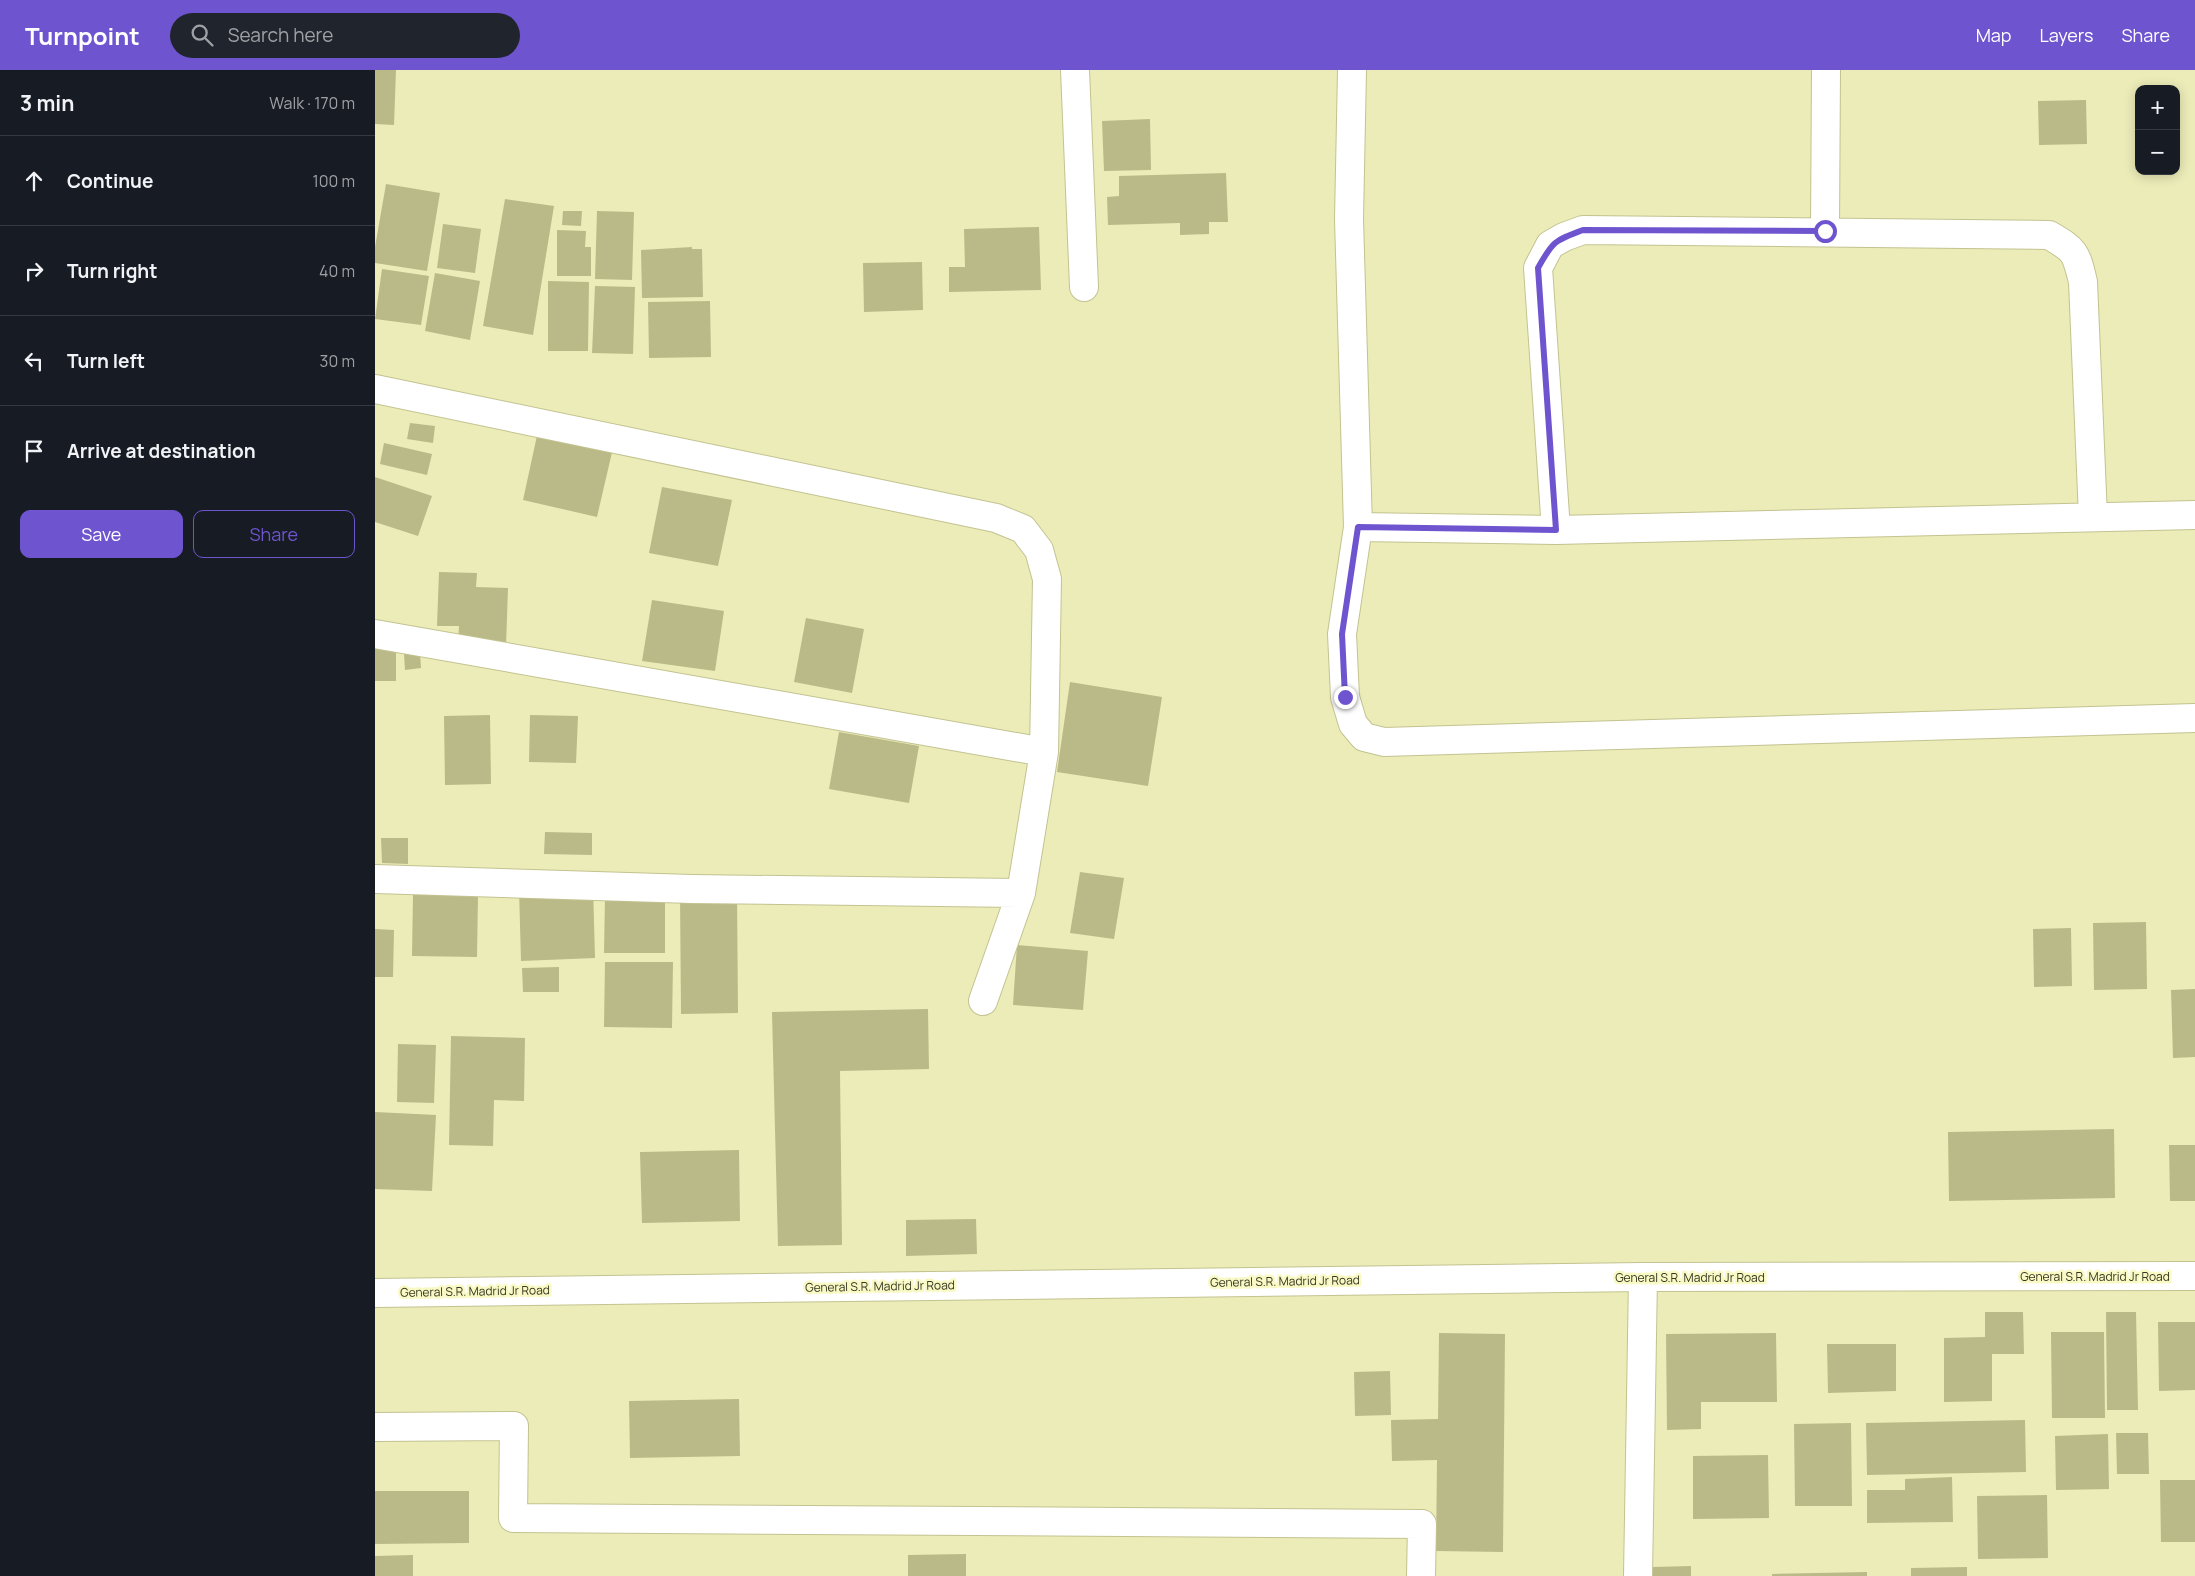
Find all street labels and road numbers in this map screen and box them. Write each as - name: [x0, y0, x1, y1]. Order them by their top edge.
- street label: General S.R. Madrid Jr Road: [2020, 1268, 2170, 1285]
- street label: General S.R. Madrid Jr Road: [1615, 1269, 1765, 1286]
- street label: General S.R. Madrid Jr Road: [1210, 1271, 1360, 1291]
- street label: General S.R. Madrid Jr Road: [805, 1276, 955, 1296]
- street label: General S.R. Madrid Jr Road: [400, 1281, 550, 1301]

